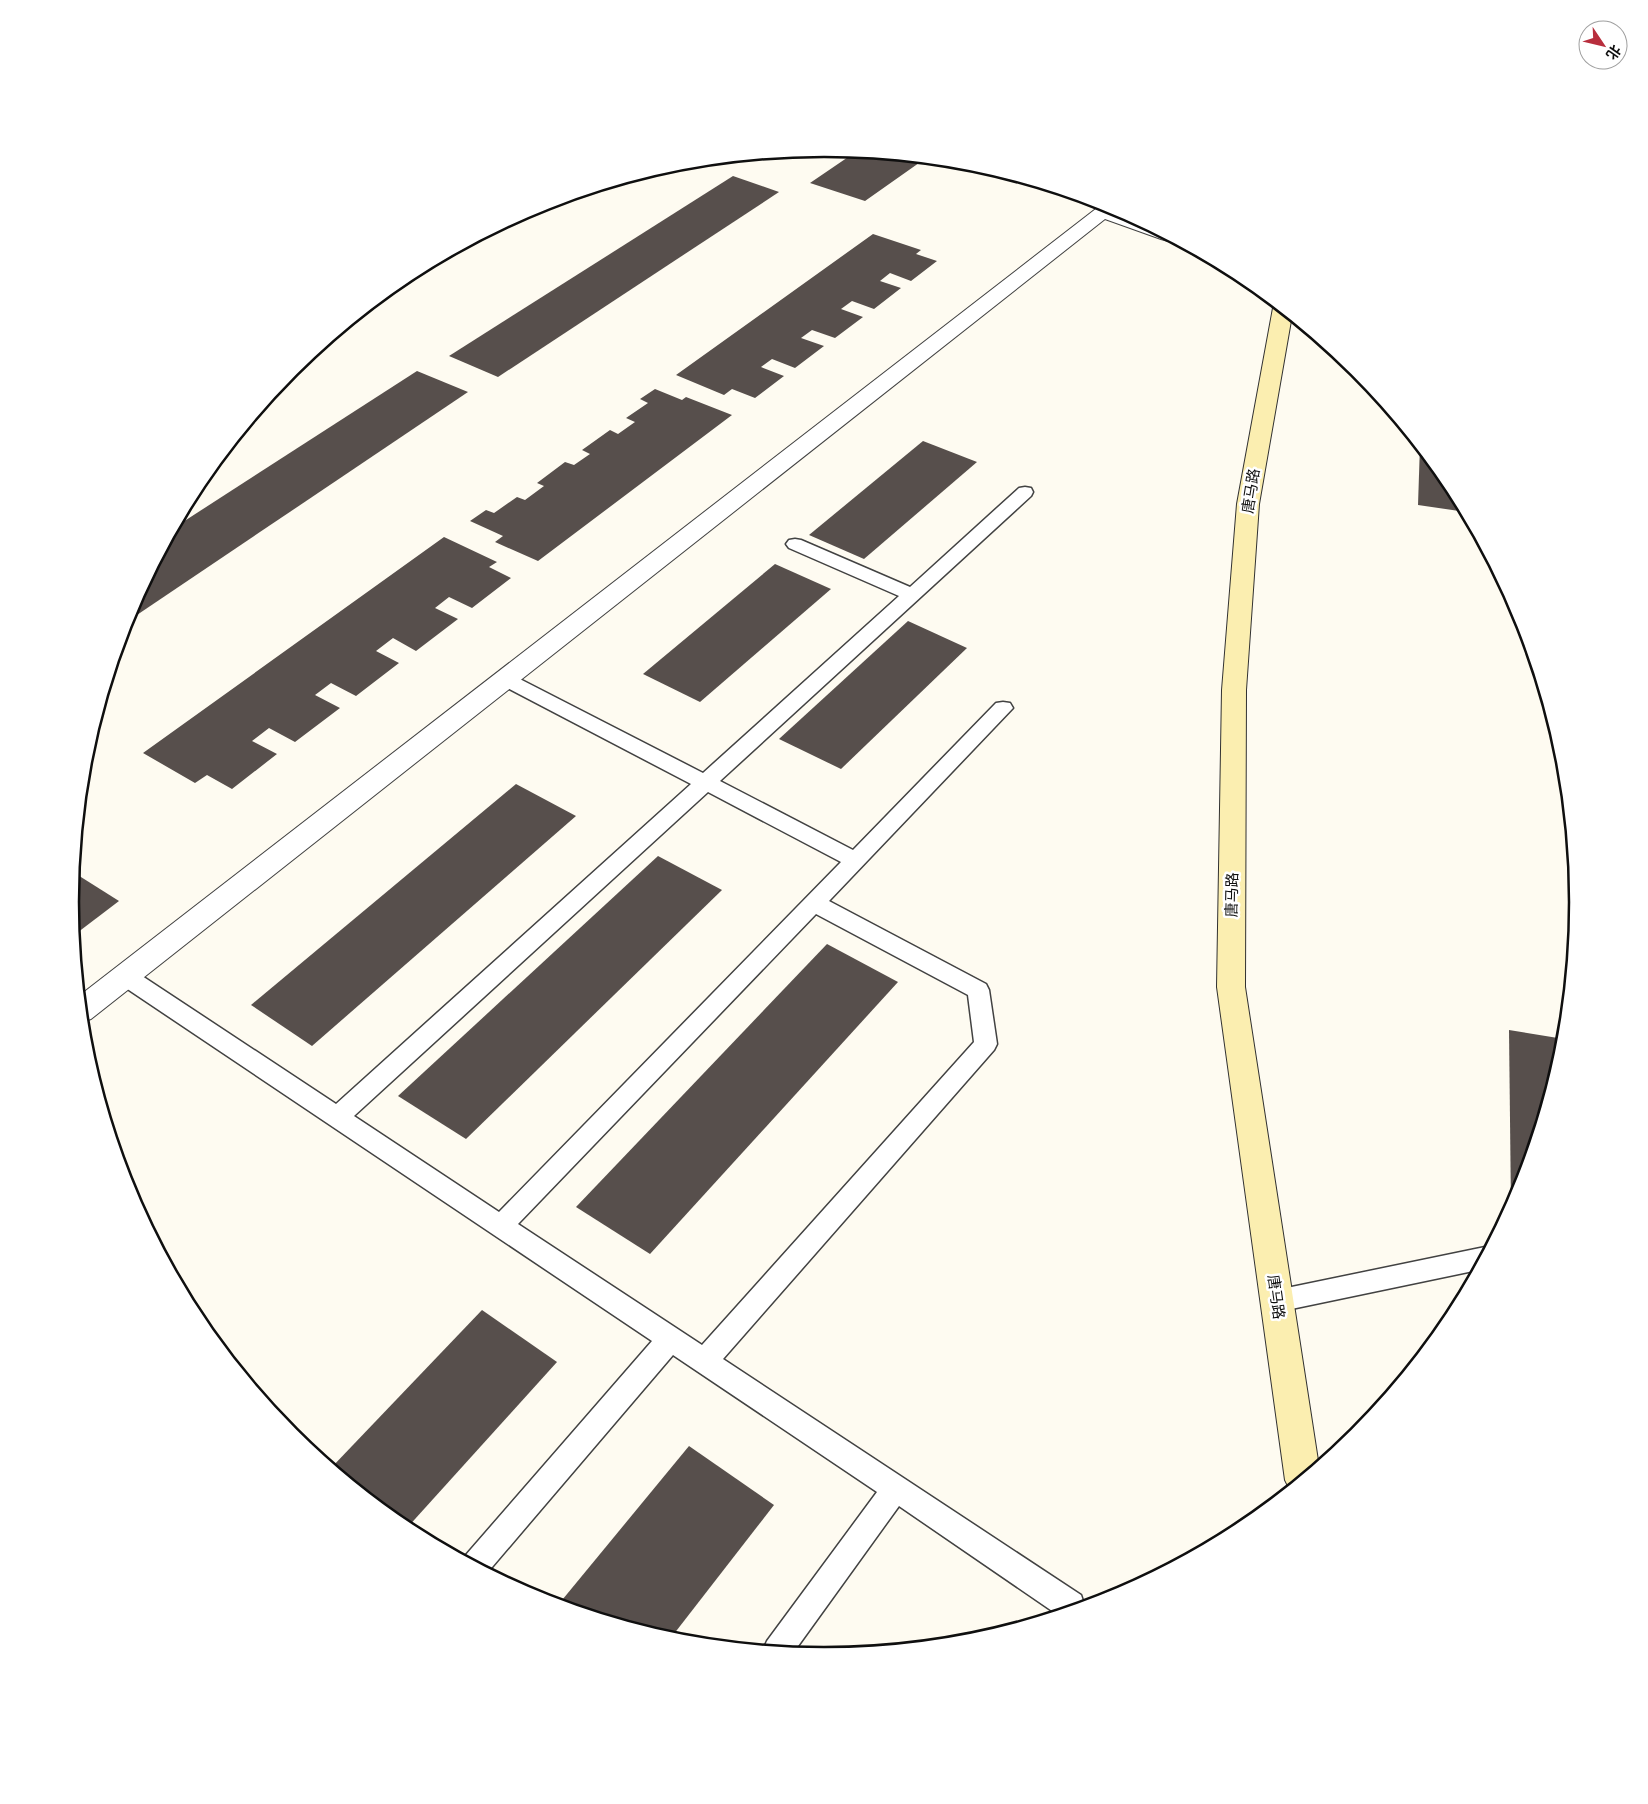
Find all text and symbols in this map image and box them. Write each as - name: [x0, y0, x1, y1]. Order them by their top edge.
- north arrow: [1578, 20, 1628, 70]
- text: 北: [1602, 42, 1625, 63]
- street label: 唐马路: [1238, 467, 1263, 515]
- street label: 唐马路: [1222, 872, 1241, 918]
- street label: 唐马路: [1264, 1273, 1289, 1321]

